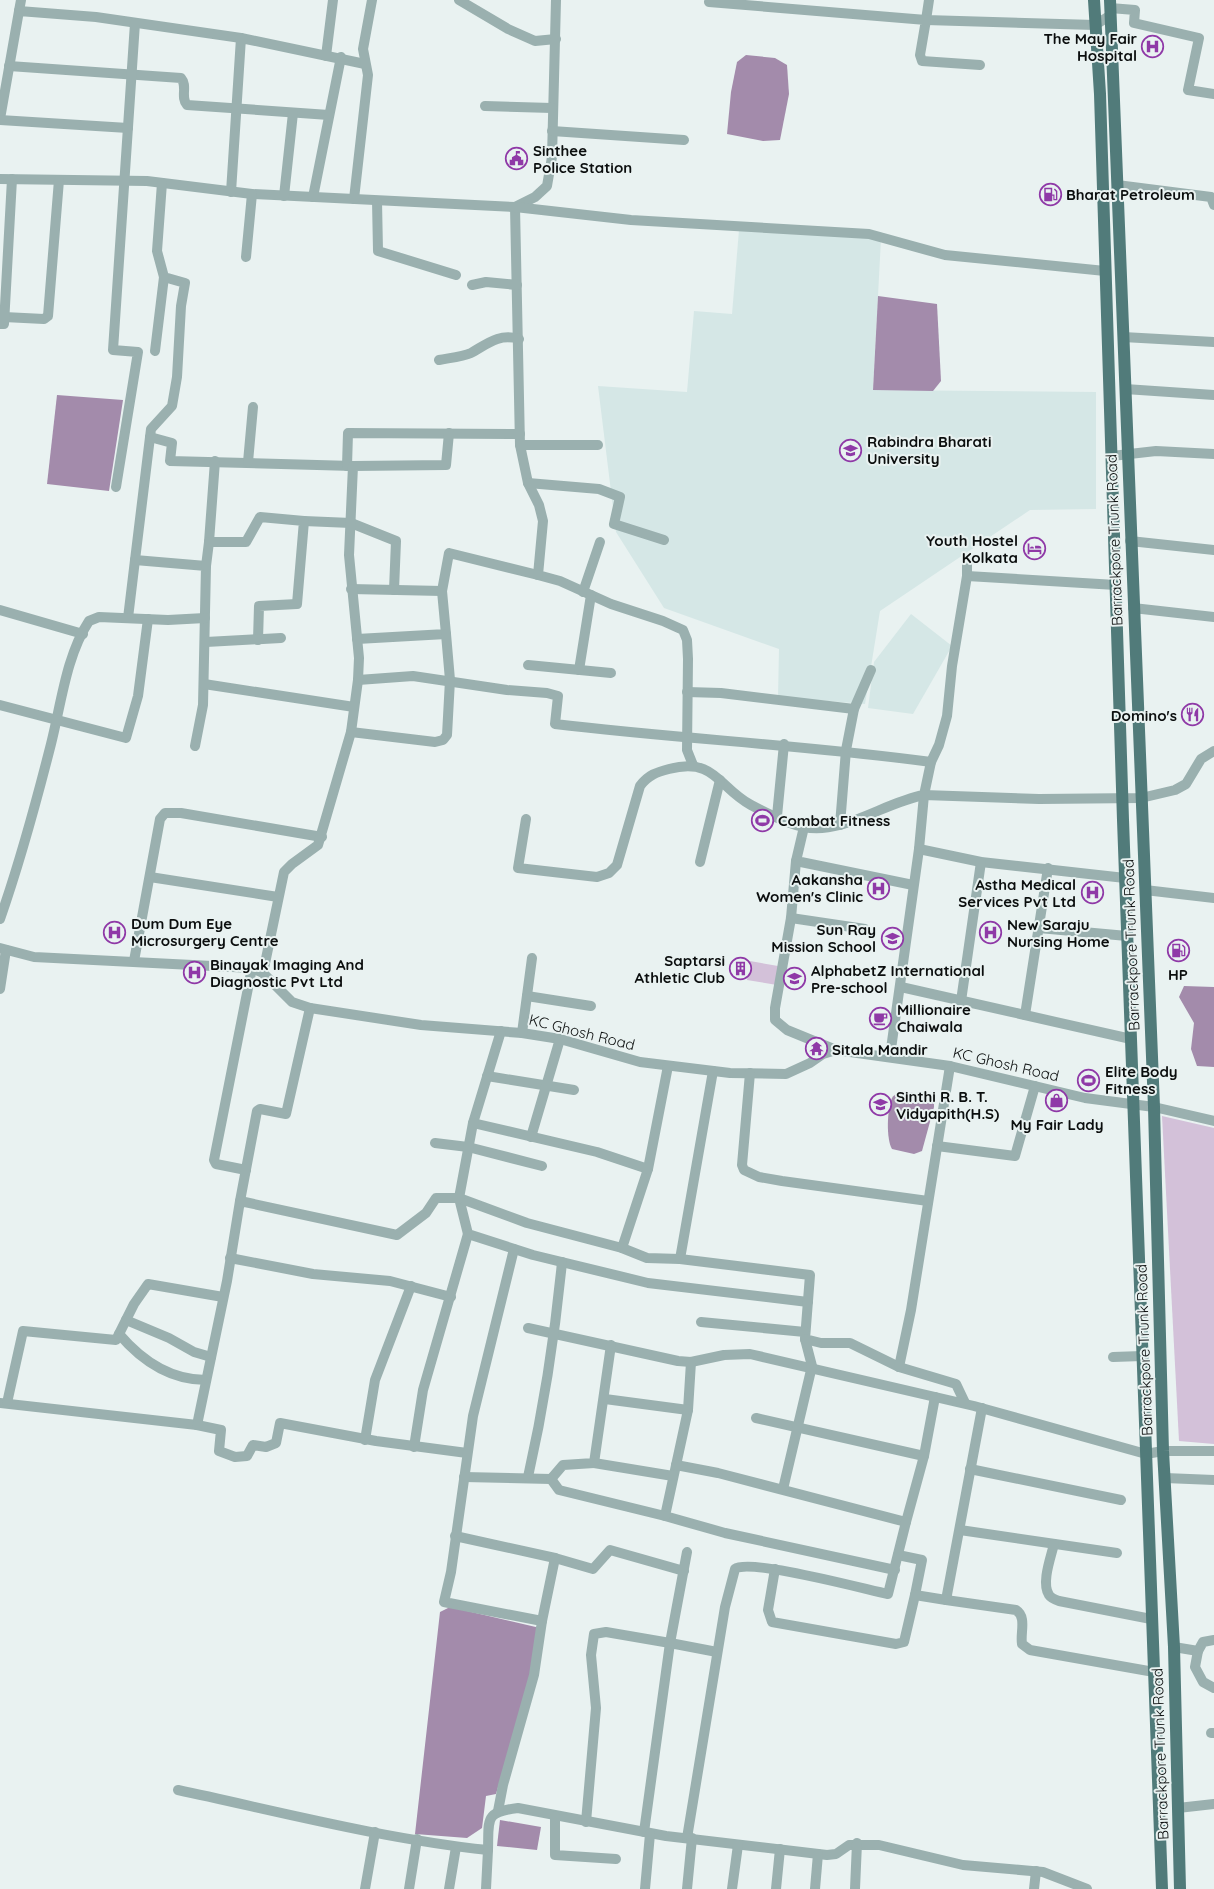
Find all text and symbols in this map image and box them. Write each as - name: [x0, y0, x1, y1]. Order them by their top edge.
- place label: The May Fair Hospital: [1043, 29, 1137, 65]
- hospital icon: The May Fair Hospital: [1141, 35, 1165, 59]
- place label: Sinthee Police Station: [533, 141, 632, 177]
- public building icon: Sinthee Police Station: [505, 147, 529, 171]
- fuel station icon: Bharat Petroleum: [1038, 182, 1062, 206]
- place label: Bharat Petroleum: [1066, 185, 1195, 204]
- place label: Rabindra Bharati University: [867, 432, 991, 468]
- school or university icon: Rabindra Bharati University: [839, 438, 863, 462]
- street label: Barrackpore Trunk Road: [1102, 454, 1126, 626]
- place label: Youth Hostel Kolkata: [926, 531, 1018, 567]
- hotel icon: Youth Hostel Kolkata: [1022, 537, 1046, 561]
- restaurant icon: Domino's: [1181, 703, 1205, 727]
- place label: Domino's: [1111, 706, 1177, 725]
- sports icon: Combat Fitness: [750, 808, 774, 832]
- place label: Combat Fitness: [778, 811, 890, 830]
- street label: Barrackpore Trunk Road: [1119, 859, 1143, 1031]
- place label: Aakansha Women's Clinic: [756, 870, 863, 906]
- place label: Astha Medical Services Pvt Ltd: [958, 875, 1076, 911]
- hospital icon: Aakansha Women's Clinic: [867, 876, 891, 900]
- hospital icon: Astha Medical Services Pvt Ltd: [1080, 881, 1104, 905]
- place label: Dum Dum Eye Microsurgery Centre: [131, 914, 279, 950]
- place label: New Saraju Nursing Home: [1007, 915, 1110, 951]
- hospital icon: Dum Dum Eye Microsurgery Centre: [103, 920, 127, 944]
- place label: Sun Ray Mission School: [771, 920, 876, 956]
- hospital icon: New Saraju Nursing Home: [979, 921, 1003, 945]
- school or university icon: Sun Ray Mission School: [880, 926, 904, 950]
- fuel station icon: HP: [1166, 939, 1190, 963]
- place label: Saptarsi Athletic Club: [635, 951, 725, 987]
- place label: Binayak Imaging And Diagnostic Pvt Ltd: [210, 955, 364, 991]
- building icon: Saptarsi Athletic Club: [729, 957, 753, 981]
- hospital icon: Binayak Imaging And Diagnostic Pvt Ltd: [182, 961, 206, 985]
- place label: AlphabetZ International Pre-school: [811, 961, 985, 997]
- place label: HP: [1168, 965, 1188, 984]
- school or university icon: AlphabetZ International Pre-school: [783, 967, 807, 991]
- place label: Millionaire Chaiwala: [897, 1000, 971, 1036]
- cafe icon: Millionaire Chaiwala: [869, 1006, 893, 1030]
- street label: KC Ghosh Road: [527, 1010, 637, 1054]
- temple icon: Sitala Mandir: [804, 1037, 828, 1061]
- place label: Sitala Mandir: [832, 1040, 928, 1059]
- street label: KC Ghosh Road: [951, 1043, 1061, 1085]
- place label: Elite Body Fitness: [1105, 1062, 1178, 1098]
- sports icon: Elite Body Fitness: [1077, 1068, 1101, 1092]
- place label: Sinthi R. B. T. Vidyapith(H.S): [896, 1087, 999, 1123]
- shop icon: My Fair Lady: [1045, 1089, 1069, 1113]
- school or university icon: Sinthi R. B. T. Vidyapith(H.S): [868, 1093, 892, 1117]
- place label: My Fair Lady: [1010, 1115, 1104, 1134]
- street label: Barrackpore Trunk Road: [1132, 1264, 1156, 1436]
- street label: Barrackpore Trunk Road: [1148, 1668, 1172, 1840]

